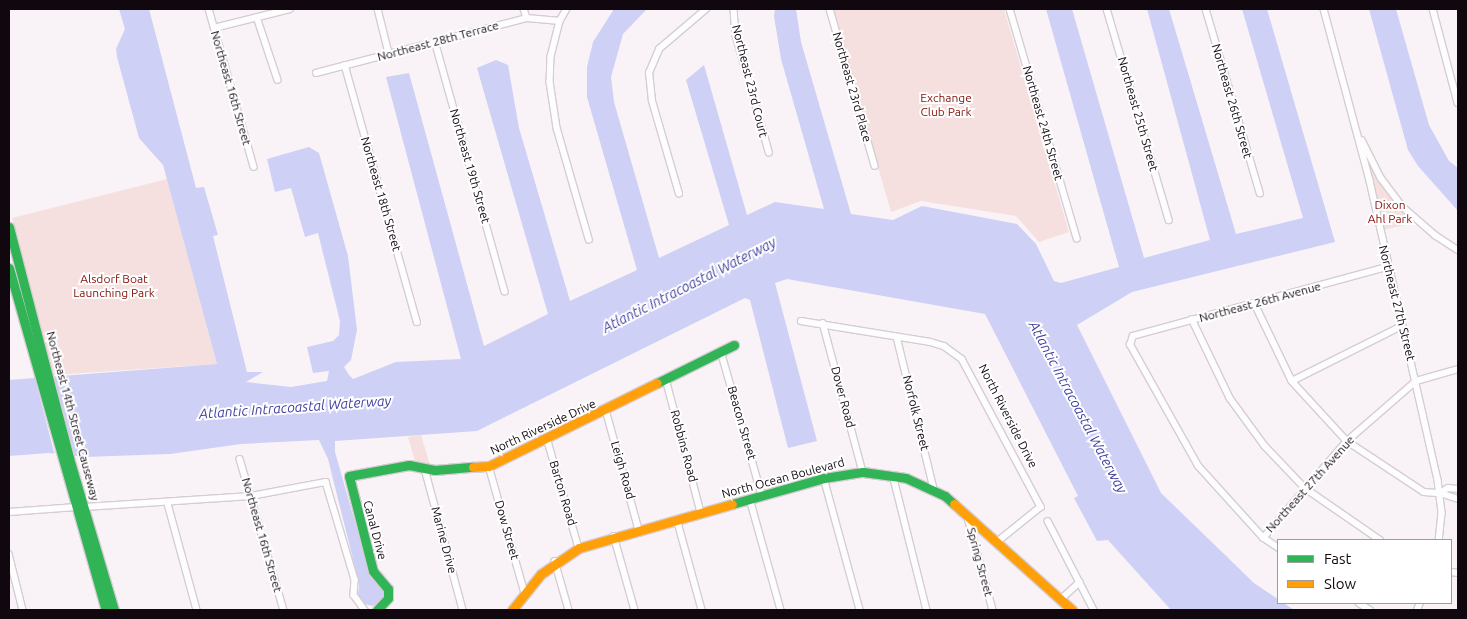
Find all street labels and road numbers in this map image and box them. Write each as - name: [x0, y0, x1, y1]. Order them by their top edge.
- street label: Northeast 28th Terrace: [376, 18, 500, 64]
- street label: Northeast 23rd Court: [729, 23, 771, 139]
- street label: Northeast 16th Street: [208, 29, 254, 147]
- street label: Northeast 23rd Place: [829, 30, 875, 144]
- street label: Northeast 26th Street: [1209, 42, 1255, 160]
- street label: Northeast 25th Street: [1115, 55, 1161, 173]
- street label: Northeast 24th Street: [1020, 64, 1066, 182]
- street label: Northeast 19th Street: [447, 107, 493, 225]
- street label: Northeast 18th Street: [358, 135, 404, 253]
- street label: Northeast 27th Street: [1376, 244, 1418, 362]
- street label: Northeast 26th Avenue: [1198, 279, 1322, 325]
- street label: Northeast 14th Street Causeway: [43, 330, 103, 502]
- street label: North Riverside Drive: [976, 362, 1040, 470]
- street label: Dover Road: [828, 365, 858, 429]
- street label: Norfolk Street: [900, 374, 932, 452]
- street label: Beacon Street: [725, 384, 759, 462]
- street label: North Riverside Drive: [488, 396, 598, 458]
- street label: Robbins Road: [667, 408, 701, 484]
- street label: Northeast 27th Avenue: [1263, 433, 1357, 535]
- street label: Leigh Road: [608, 439, 638, 501]
- street label: North Ocean Boulevard: [720, 455, 846, 501]
- street label: Barton Road: [546, 459, 580, 527]
- street label: Northeast 16th Street: [239, 476, 285, 594]
- street label: Canal Drive: [360, 499, 390, 561]
- street label: Dow Street: [492, 499, 522, 561]
- street label: Marine Drive: [428, 505, 460, 575]
- street label: Spring Street: [964, 526, 996, 598]

